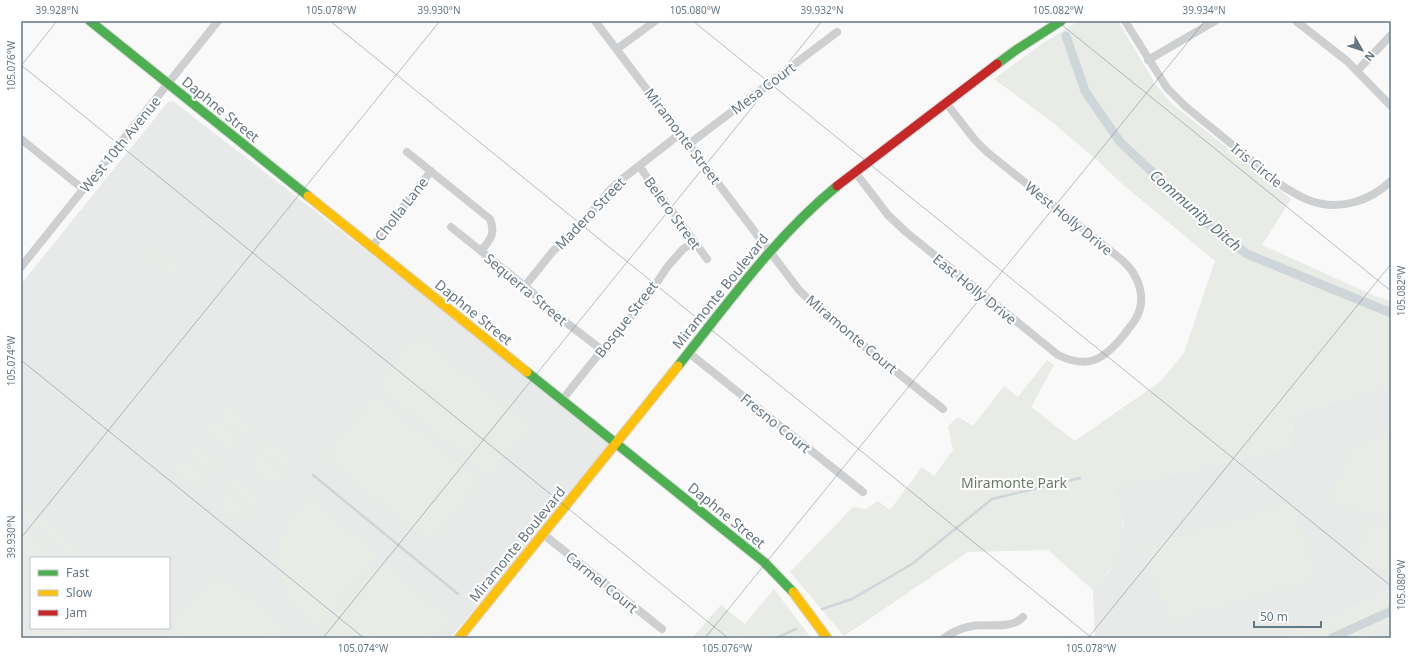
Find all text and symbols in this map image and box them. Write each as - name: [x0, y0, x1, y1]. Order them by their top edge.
- text: 39.928°N: [35, 3, 79, 17]
- text: 105.078°W: [306, 3, 357, 17]
- text: 39.930°N: [417, 3, 461, 17]
- text: 105.080°W: [670, 3, 721, 17]
- text: 39.932°N: [800, 3, 844, 17]
- text: 105.082°W: [1033, 3, 1084, 17]
- text: 39.934°N: [1182, 3, 1226, 17]
- north arrow: [1342, 30, 1382, 70]
- text: 105.076°W: [4, 40, 18, 91]
- text: N: [1362, 48, 1379, 65]
- street label: Mesa Court: [727, 58, 799, 118]
- street label: Daphne Street: [178, 72, 264, 146]
- street label: Miramonte Street: [641, 84, 725, 188]
- street label: West 10th Avenue: [75, 92, 165, 196]
- street label: Iris Circle: [1227, 139, 1287, 192]
- water label: Community Ditch: [1146, 165, 1246, 255]
- street label: Cholla Lane: [370, 173, 432, 245]
- street label: Madero Street: [551, 173, 629, 253]
- street label: Belero Street: [640, 173, 706, 253]
- street label: West Holly Drive: [1021, 177, 1117, 259]
- street label: Miramonte Boulevard: [668, 229, 772, 353]
- street label: Sequerra Street: [481, 249, 571, 329]
- street label: East Holly Drive: [929, 249, 1021, 329]
- text: 105.082°W: [1394, 265, 1408, 316]
- street label: Daphne Street: [431, 275, 517, 349]
- street label: Bosque Street: [590, 277, 662, 361]
- street label: Miramonte Court: [803, 290, 901, 378]
- text: 105.074°W: [4, 335, 18, 386]
- street label: Fresno Court: [737, 389, 815, 457]
- park label: Miramonte Park: [961, 473, 1068, 492]
- street label: Daphne Street: [684, 478, 770, 552]
- street label: Miramonte Boulevard: [465, 482, 569, 606]
- text: 39.930°N: [4, 515, 18, 559]
- street label: Carmel Court: [562, 547, 642, 617]
- legend: [30, 557, 170, 629]
- text: 105.080°W: [1394, 559, 1408, 610]
- text: Fast: [66, 564, 90, 581]
- text: Slow: [66, 584, 93, 601]
- scale bar: [1254, 603, 1321, 629]
- text: Jam: [65, 604, 87, 621]
- text: 50 m: [1260, 608, 1288, 625]
- text: 105.074°W: [338, 641, 389, 655]
- text: 105.076°W: [702, 641, 753, 655]
- text: 105.078°W: [1066, 641, 1117, 655]

